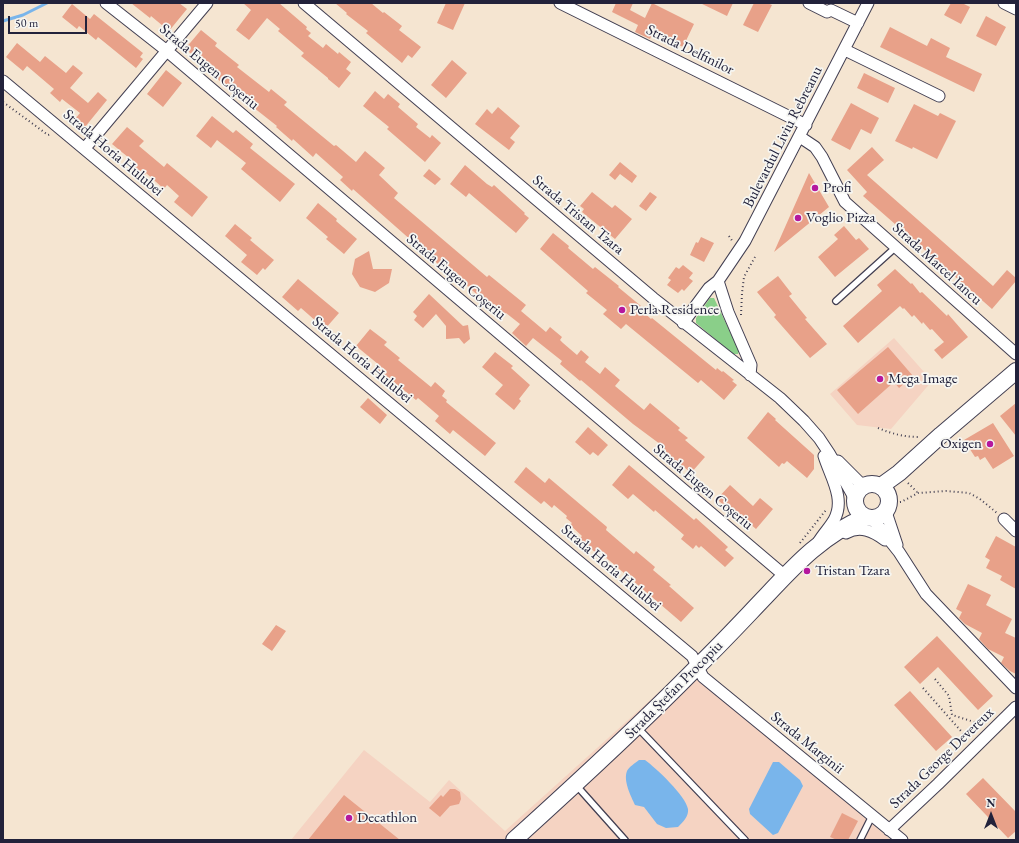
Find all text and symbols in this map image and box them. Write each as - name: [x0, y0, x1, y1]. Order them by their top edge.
- scale bar: [10, 8, 89, 34]
- text: 50 m: [15, 15, 38, 31]
- street label: Strada Eugen Coșeriu: [156, 20, 262, 114]
- street label: Strada Delfinilor: [643, 21, 737, 79]
- street label: Bulevardul Liviu Rebreanu: [740, 63, 826, 211]
- street label: Strada Horia Hulubei: [59, 106, 167, 200]
- street label: Strada Tristan Tzara: [528, 171, 628, 259]
- place label: Profi: [823, 179, 851, 197]
- marker: Profi: [810, 183, 820, 193]
- place label: Voglio Pizza: [806, 209, 875, 227]
- marker: Voglio Pizza: [793, 213, 803, 223]
- street label: Strada Marcel Iancu: [888, 219, 986, 309]
- street label: Strada Eugen Coșeriu: [403, 230, 509, 324]
- place label: Perla Residence: [630, 301, 719, 319]
- marker: Perla Residence: [617, 305, 627, 315]
- street label: Strada Horia Hulubei: [308, 313, 416, 407]
- place label: Mega Image: [888, 370, 958, 388]
- marker: Mega Image: [875, 374, 885, 384]
- place label: Oxigen: [940, 435, 982, 453]
- marker: Oxigen: [985, 439, 995, 449]
- street label: Strada Eugen Coșeriu: [650, 440, 756, 534]
- street label: Strada Horia Hulubei: [557, 521, 665, 615]
- place label: Tristan Tzara: [815, 562, 890, 580]
- marker: Tristan Tzara: [802, 566, 812, 576]
- street label: Strada Ștefan Procopiu: [621, 637, 727, 743]
- street label: Strada George Devereux: [886, 704, 998, 812]
- street label: Strada Marginii: [767, 708, 847, 778]
- north arrow: [971, 795, 1011, 835]
- text: N: [987, 796, 995, 810]
- place label: Decathlon: [357, 809, 417, 827]
- marker: Decathlon: [344, 813, 354, 823]

